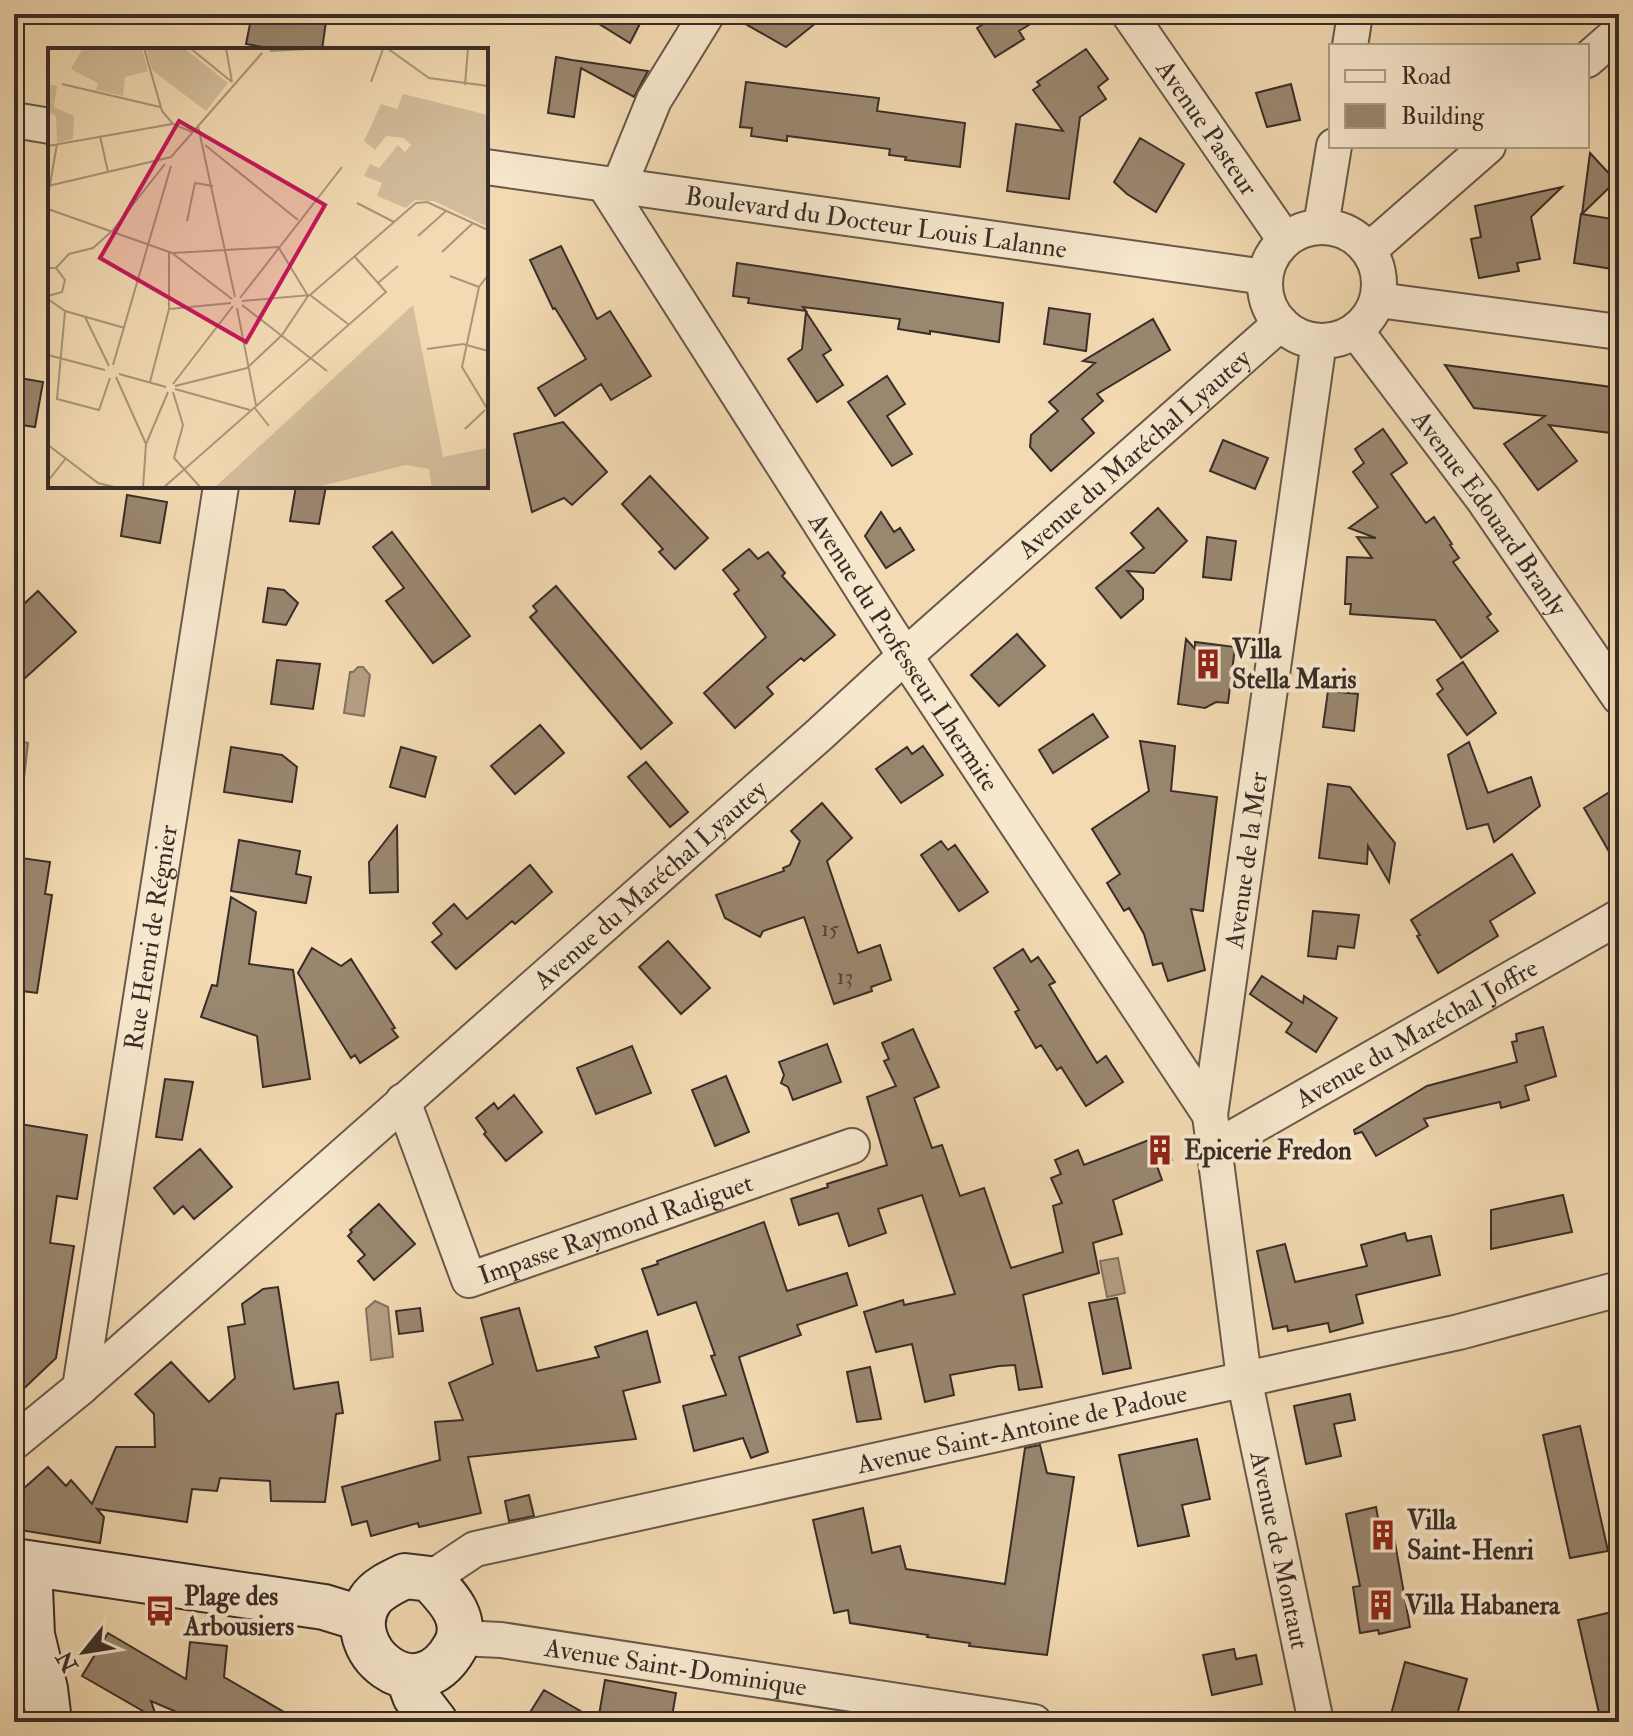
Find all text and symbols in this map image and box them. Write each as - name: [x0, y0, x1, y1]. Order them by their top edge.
- legend: [1329, 44, 1589, 148]
- inset map: [48, 48, 488, 488]
- street label: Avenue Pasteur: [1148, 53, 1265, 202]
- text: Road: [1401, 61, 1451, 92]
- text: Building: [1401, 101, 1485, 132]
- street label: Boulevard du Docteur Louis Lalanne: [683, 180, 1069, 266]
- street label: Avenue du Maréchal Lyautey: [1011, 342, 1258, 566]
- street label: Avenue Edouard Branly: [1404, 403, 1574, 623]
- street label: Avenue du Professeur Lhermite: [801, 507, 1006, 798]
- place label: Villa Stella Maris: [1231, 634, 1357, 696]
- building icon: Villa Stella Maris: [1191, 647, 1225, 681]
- street label: Avenue de la Mer: [1218, 770, 1275, 952]
- street label: Avenue du Maréchal Lyautey: [527, 773, 774, 997]
- street label: Rue Henri de Régnier: [118, 822, 185, 1053]
- house number: 15: [821, 915, 839, 943]
- street label: Avenue du Maréchal Joffre: [1289, 952, 1544, 1116]
- house number: 13: [837, 963, 853, 991]
- building icon: Epicerie Fredon: [1143, 1133, 1177, 1167]
- place label: Epicerie Fredon: [1184, 1135, 1352, 1168]
- street label: Impasse Raymond Radiguet: [475, 1167, 757, 1292]
- street label: Avenue Saint-Antoine de Padoue: [853, 1377, 1190, 1482]
- street label: Avenue de Montaut: [1242, 1447, 1316, 1652]
- place label: Villa Saint-Henri: [1406, 1505, 1534, 1567]
- building icon: Villa Saint-Henri: [1366, 1518, 1400, 1552]
- place label: Plage des Arbousiers: [183, 1581, 294, 1643]
- building icon: Villa Habanera: [1364, 1588, 1398, 1622]
- place label: Villa Habanera: [1404, 1590, 1561, 1622]
- bus stop icon: Plage des Arbousiers: [143, 1594, 177, 1628]
- north arrow: [44, 1612, 124, 1692]
- street label: Avenue Saint-Dominique: [542, 1632, 809, 1704]
- text: N: [50, 1646, 85, 1678]

